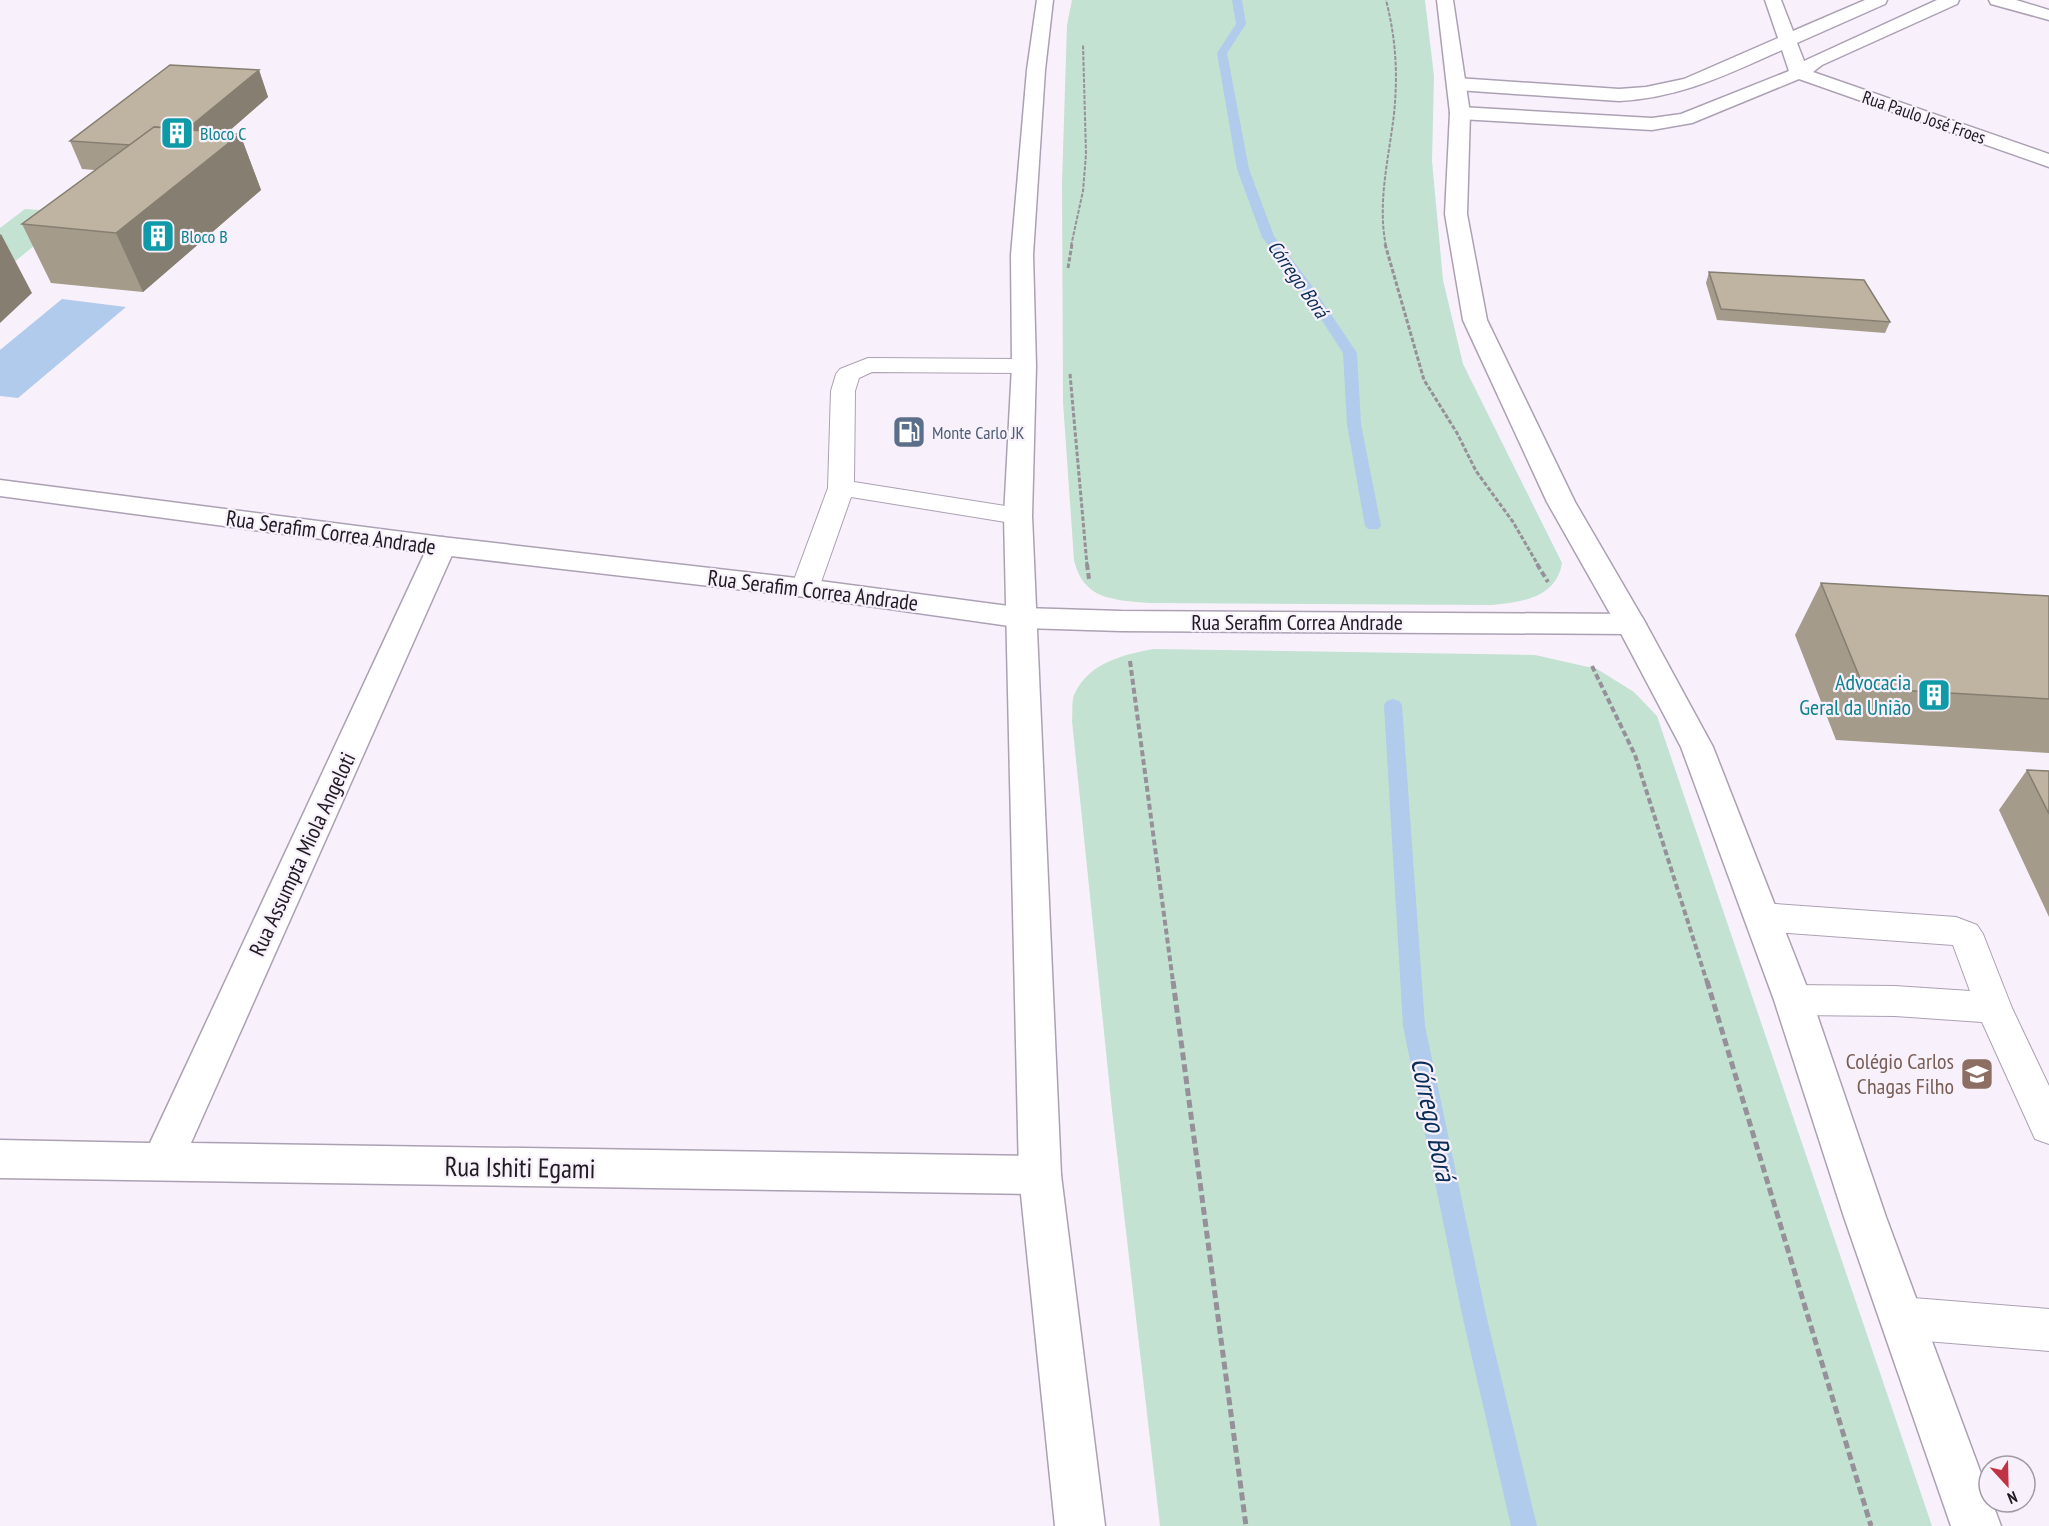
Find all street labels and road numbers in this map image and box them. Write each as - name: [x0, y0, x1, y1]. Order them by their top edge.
- street label: Rua Paulo José Froes: [1859, 85, 1989, 149]
- street label: Rua Serafim Correa Andrade: [224, 503, 438, 561]
- street label: Rua Serafim Correa Andrade: [706, 563, 920, 617]
- street label: Rua Serafim Correa Andrade: [1191, 608, 1403, 636]
- street label: Rua Assumpta Miola Angeloti: [242, 748, 362, 960]
- street label: Rua Ishiti Egami: [444, 1149, 596, 1185]

